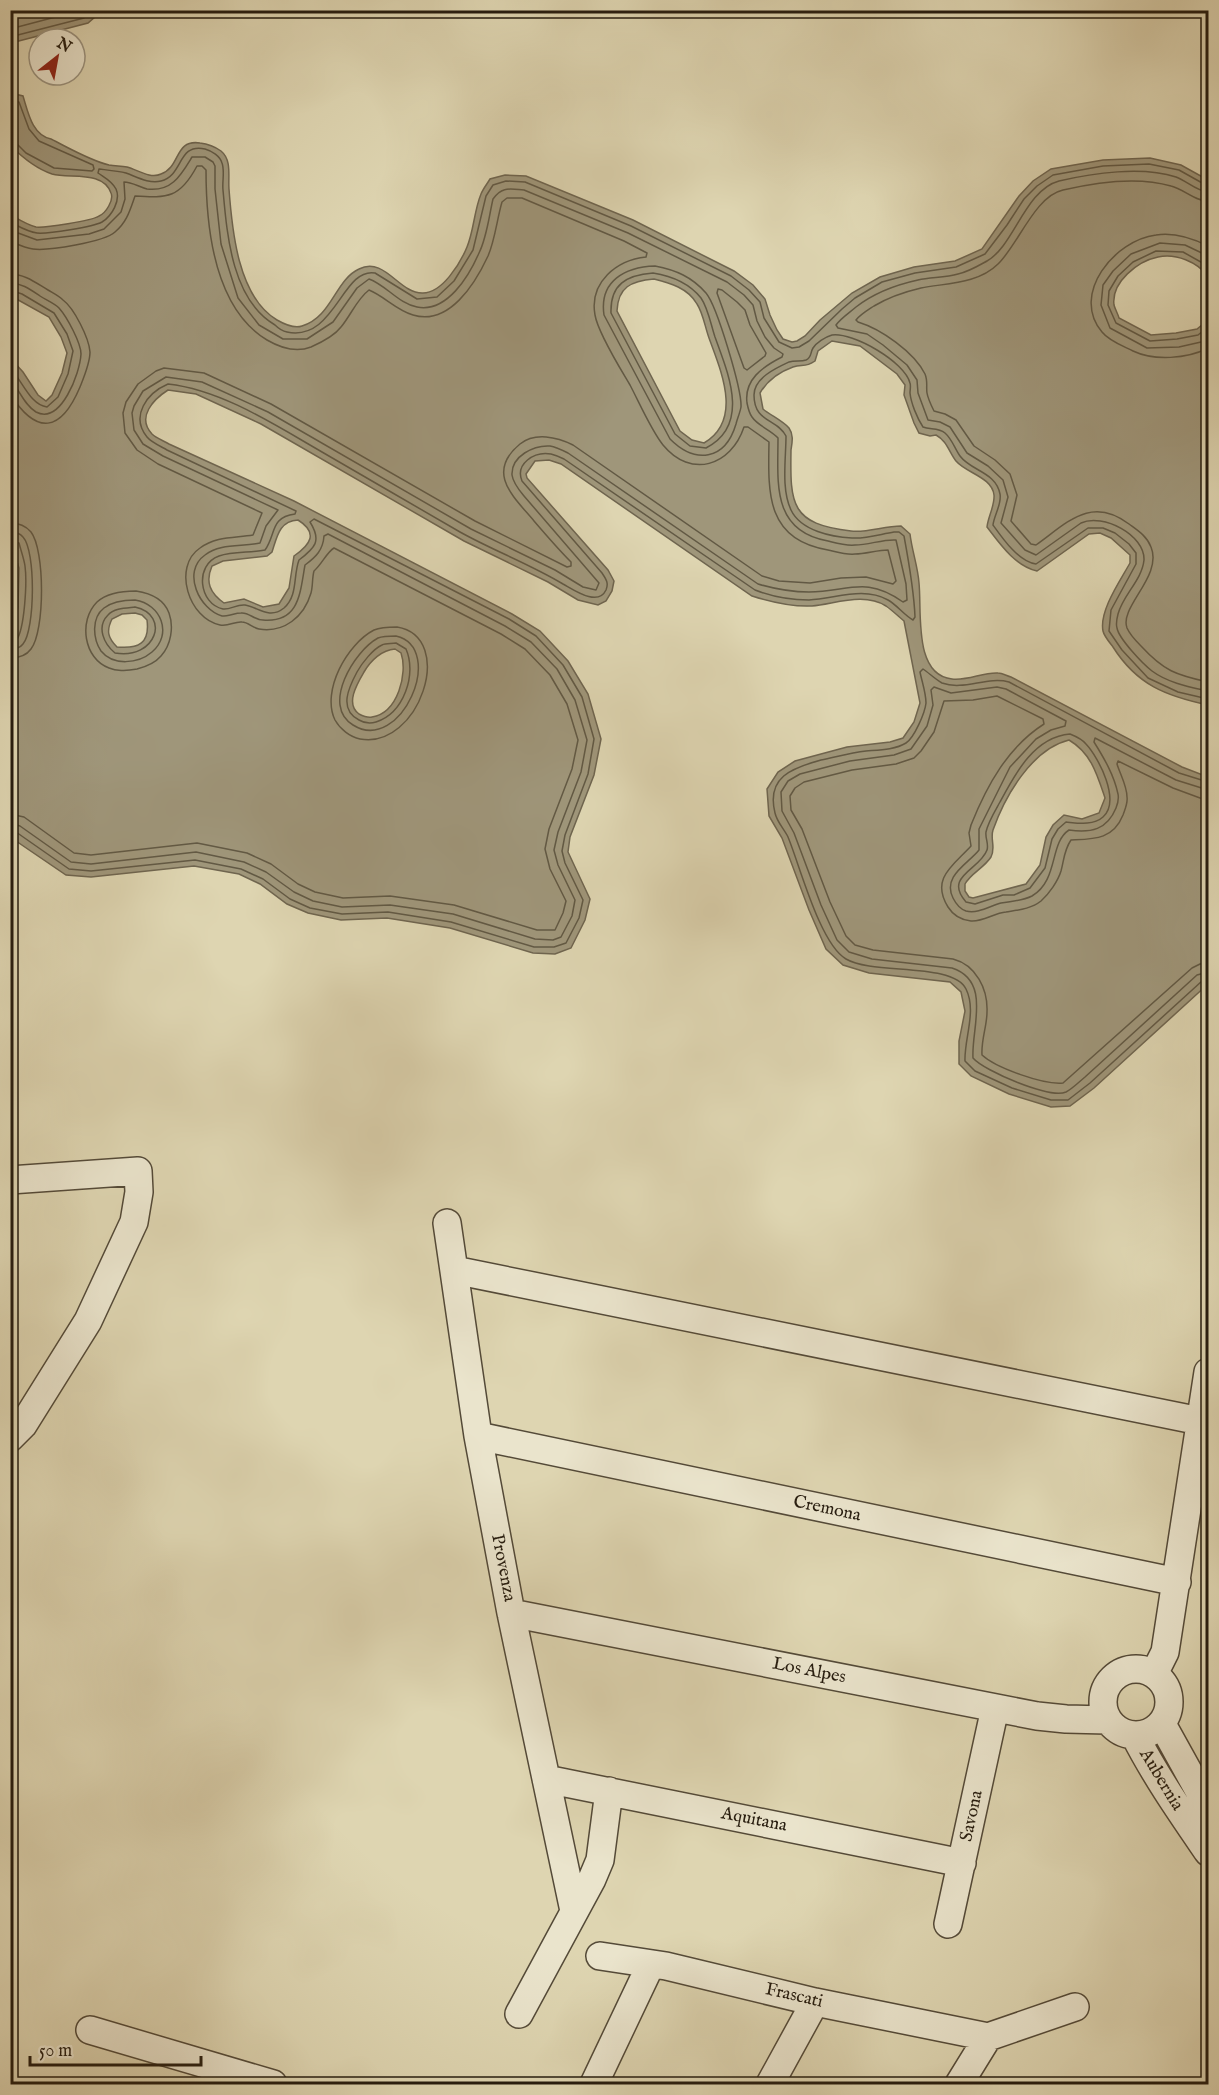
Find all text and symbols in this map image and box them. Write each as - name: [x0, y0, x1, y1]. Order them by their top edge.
- north arrow: [27, 27, 87, 87]
- text: N: [52, 33, 75, 58]
- street label: Cremona: [791, 1491, 863, 1527]
- street label: Provenza: [485, 1532, 521, 1604]
- street label: Los Alpes: [770, 1653, 848, 1689]
- street label: Aubernia: [1133, 1744, 1189, 1815]
- street label: Savona: [955, 1788, 989, 1844]
- street label: Aquitana: [718, 1802, 789, 1838]
- street label: Frascati: [763, 1978, 825, 2014]
- scale bar: [30, 2029, 201, 2067]
- text: 50 m: [39, 2040, 72, 2063]

